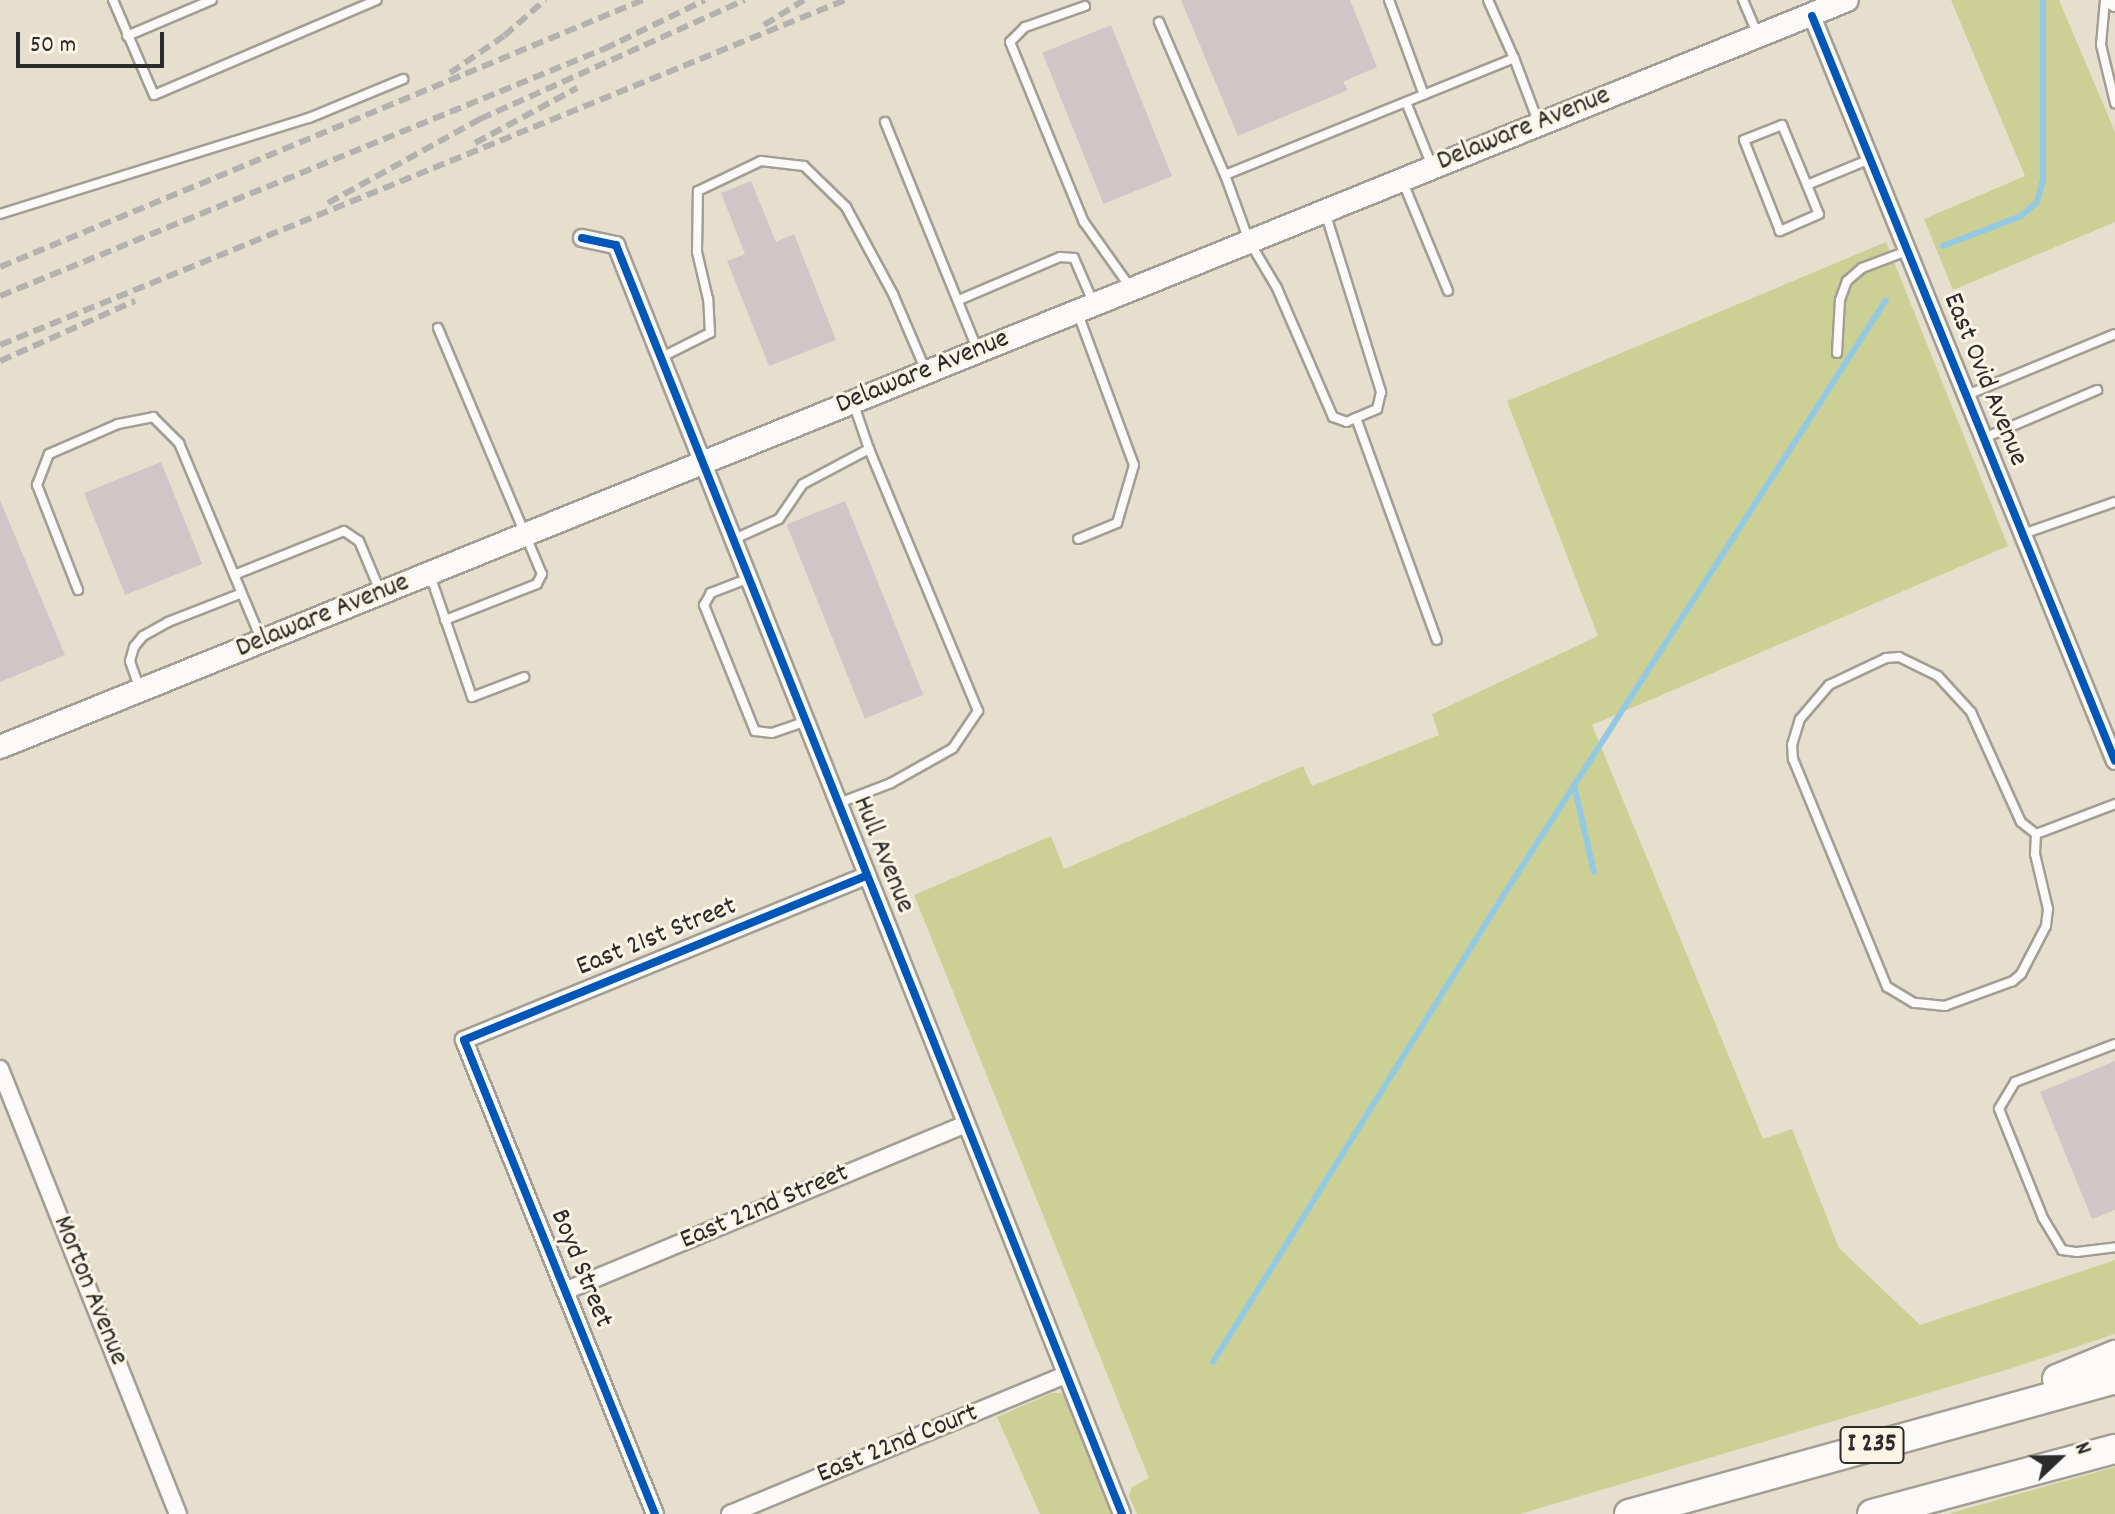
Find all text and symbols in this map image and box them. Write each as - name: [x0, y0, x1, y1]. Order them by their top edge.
- scale bar: [20, 16, 168, 66]
- text: 50 m: [30, 29, 76, 63]
- street label: Delaware Avenue: [1433, 80, 1615, 180]
- street label: East Ovid Avenue: [1934, 289, 2034, 471]
- street label: Delaware Avenue: [832, 323, 1014, 423]
- street label: Delaware Avenue: [232, 567, 414, 667]
- street label: Hull Avenue: [843, 792, 921, 918]
- street label: East 21st Street: [572, 891, 742, 985]
- street label: East 22nd Street: [676, 1157, 854, 1259]
- street label: Boyd Street: [541, 1205, 619, 1333]
- street label: Morton Avenue: [44, 1211, 134, 1371]
- street label: East 22nd Court: [813, 1398, 983, 1492]
- north arrow: [2019, 1418, 2099, 1498]
- road number: I 235: [1838, 1423, 1906, 1467]
- text: N: [2065, 1438, 2098, 1460]

